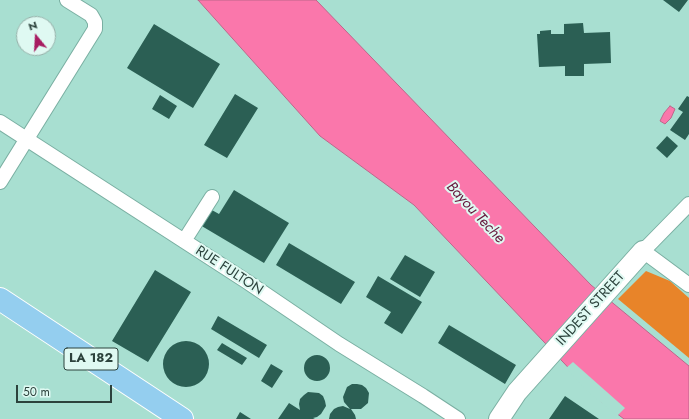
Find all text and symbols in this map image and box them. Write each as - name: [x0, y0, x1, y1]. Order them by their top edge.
- north arrow: [16, 16, 56, 56]
- text: N: [26, 17, 39, 34]
- water label: Bayou Teche: [442, 179, 508, 247]
- street label: RUE FULTON: [192, 243, 266, 299]
- street label: INDEST STREET: [553, 269, 629, 349]
- road number: LA 182: [64, 348, 118, 370]
- scale bar: [18, 377, 114, 403]
- text: 50 m: [23, 383, 50, 401]

